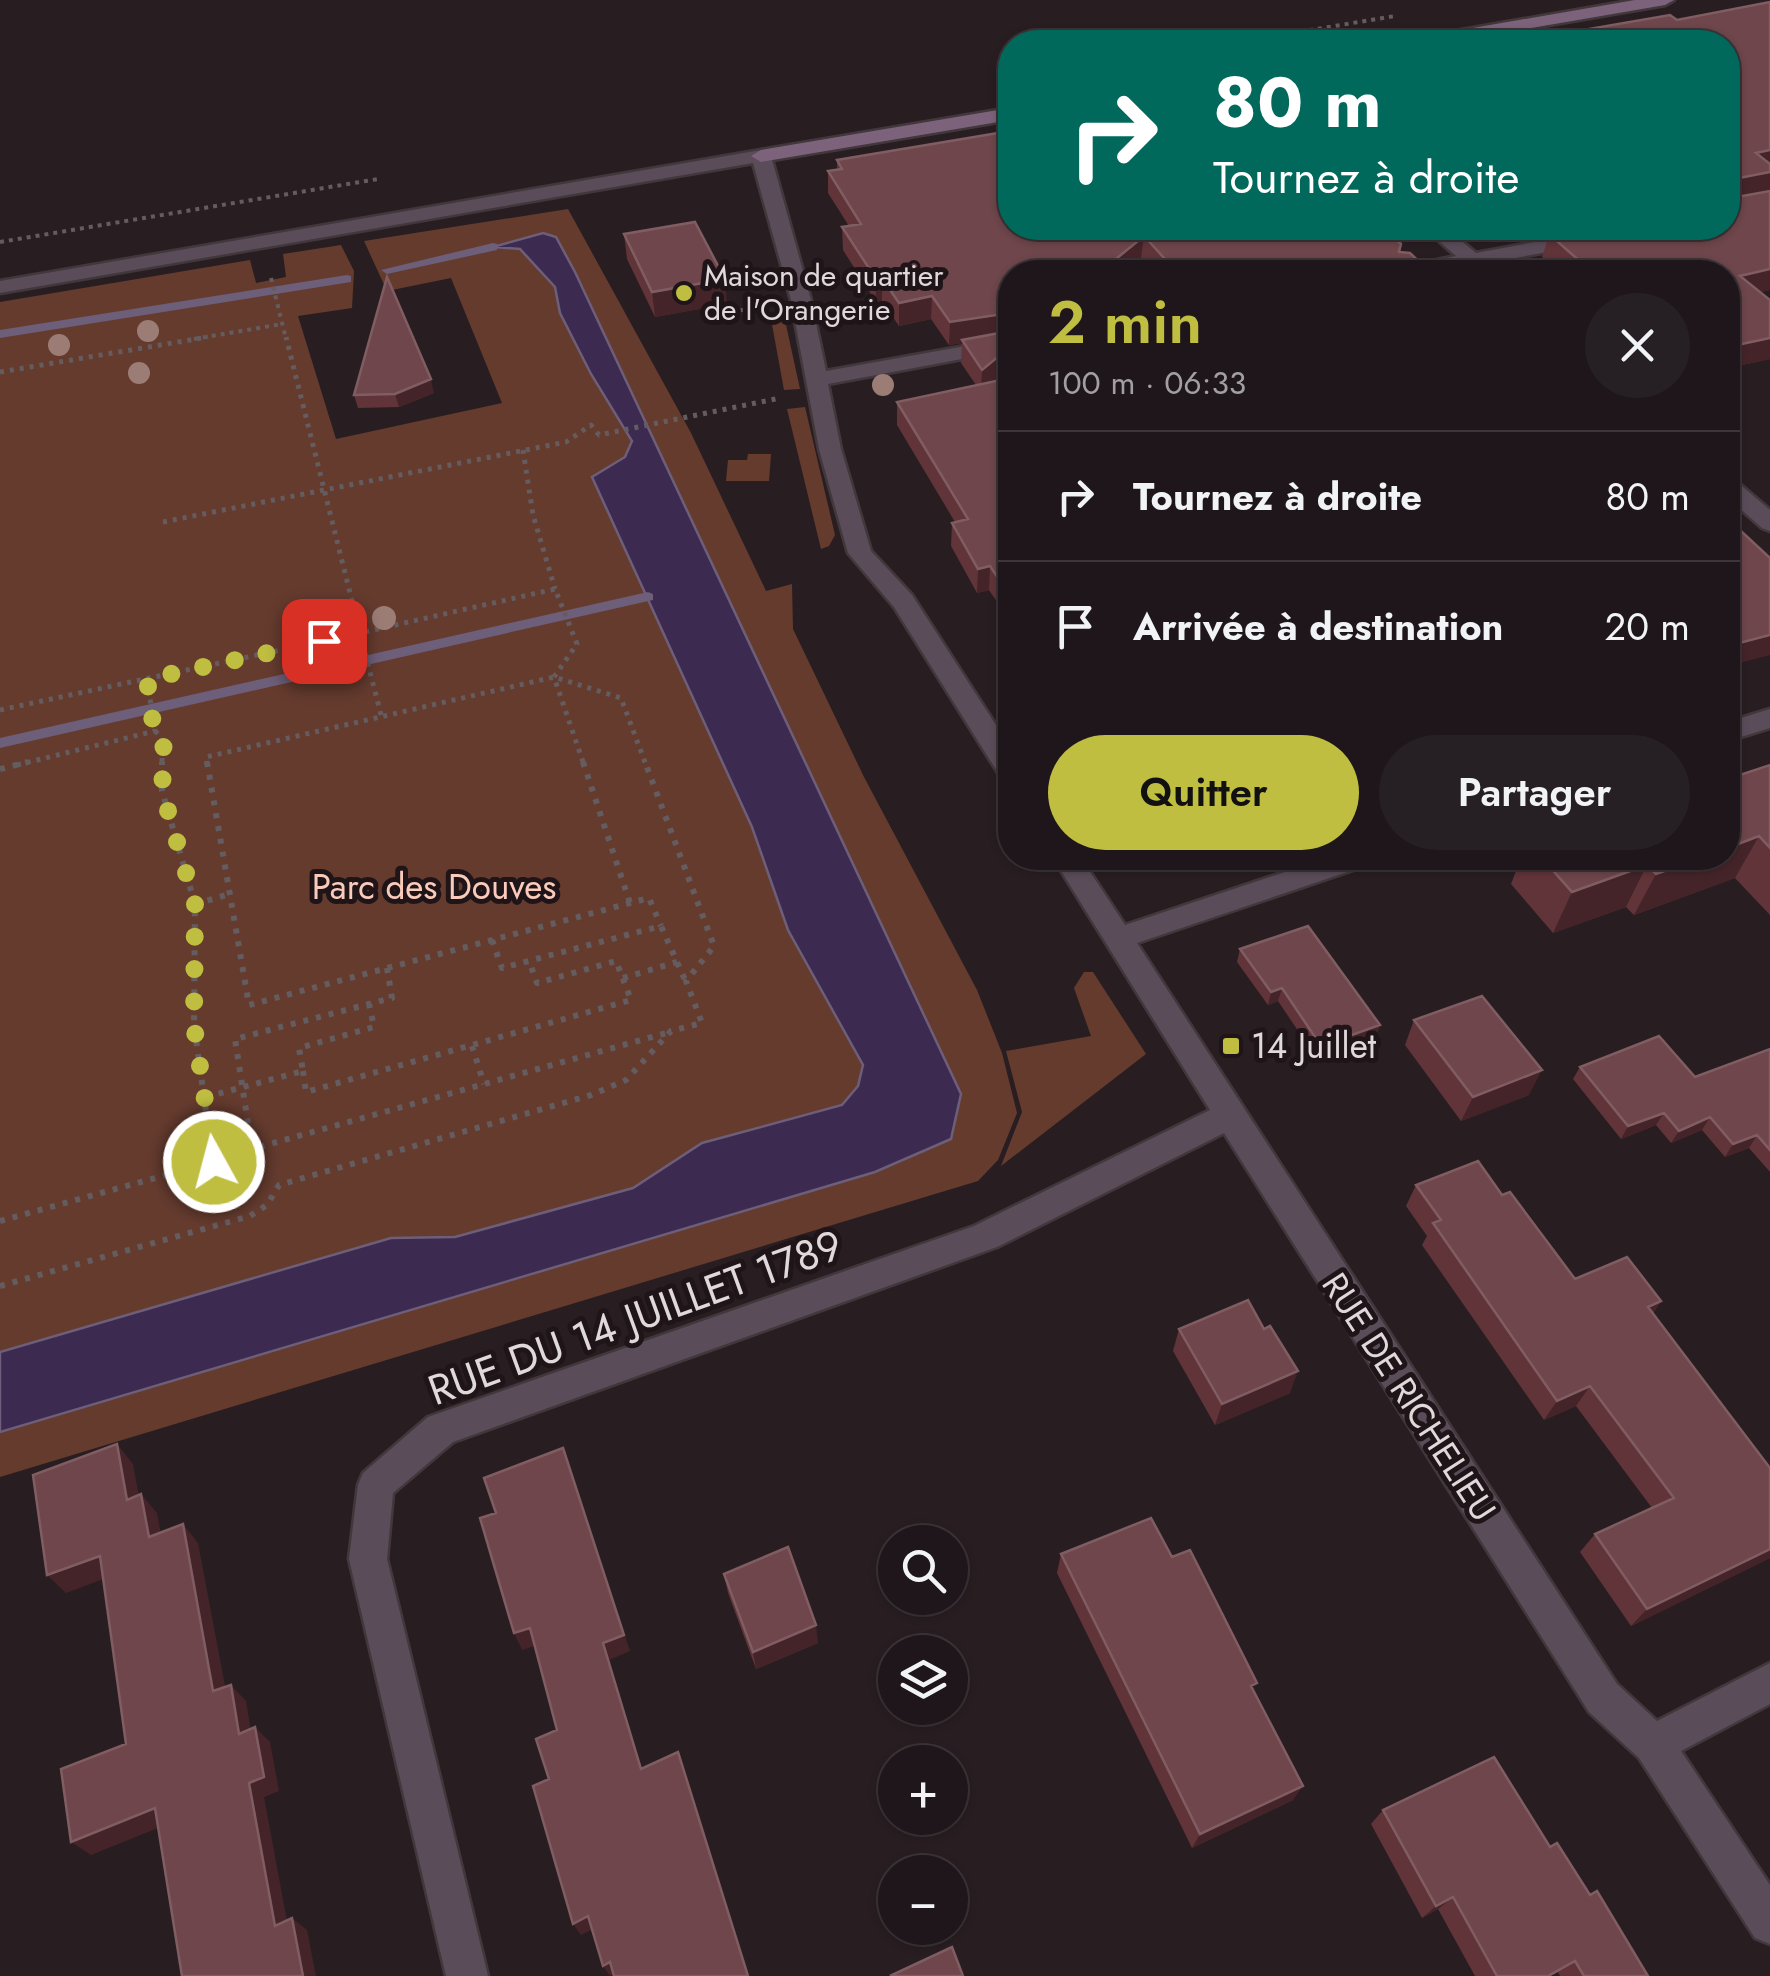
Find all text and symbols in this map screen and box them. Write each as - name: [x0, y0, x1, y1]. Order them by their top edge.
- text: 80 m: [1213, 52, 1382, 153]
- icon: right: [1048, 70, 1178, 200]
- text: Tournez à droite: [1213, 145, 1519, 210]
- place label: Maison de quartier de l'Orangerie: [704, 254, 944, 331]
- text: 2 min: [1048, 279, 1202, 366]
- marker: Maison de quartier de l'Orangerie: [673, 282, 695, 304]
- button: close: [1585, 293, 1690, 398]
- text: 100 m · 06:33: [1048, 360, 1246, 406]
- icon: right: [1048, 469, 1103, 524]
- text: Tournez à droite: [1133, 469, 1422, 524]
- text: 80 m: [1605, 469, 1690, 524]
- pin: [282, 599, 367, 684]
- icon: arrive: [1048, 599, 1103, 654]
- text: Arrivée à destination: [1133, 599, 1503, 654]
- text: 20 m: [1605, 599, 1690, 654]
- icon: arrive: [297, 614, 352, 669]
- button: Quitter: [1048, 735, 1359, 850]
- button: Partager: [1379, 735, 1690, 850]
- park label: Parc des Douves: [312, 862, 556, 912]
- place label: 14 Juillet: [1251, 1021, 1377, 1071]
- marker: 14 Juillet: [1220, 1035, 1242, 1057]
- position arrow: [162, 1110, 266, 1214]
- street label: RUE DU 14 JUILLET 1789: [420, 1214, 851, 1421]
- street label: RUE DE RICHELIEU: [1310, 1263, 1508, 1531]
- map controls: [878, 1525, 968, 1945]
- button: search: [878, 1525, 968, 1615]
- button: layers: [878, 1635, 968, 1725]
- button: +: [878, 1745, 968, 1835]
- button: −: [878, 1855, 968, 1945]

